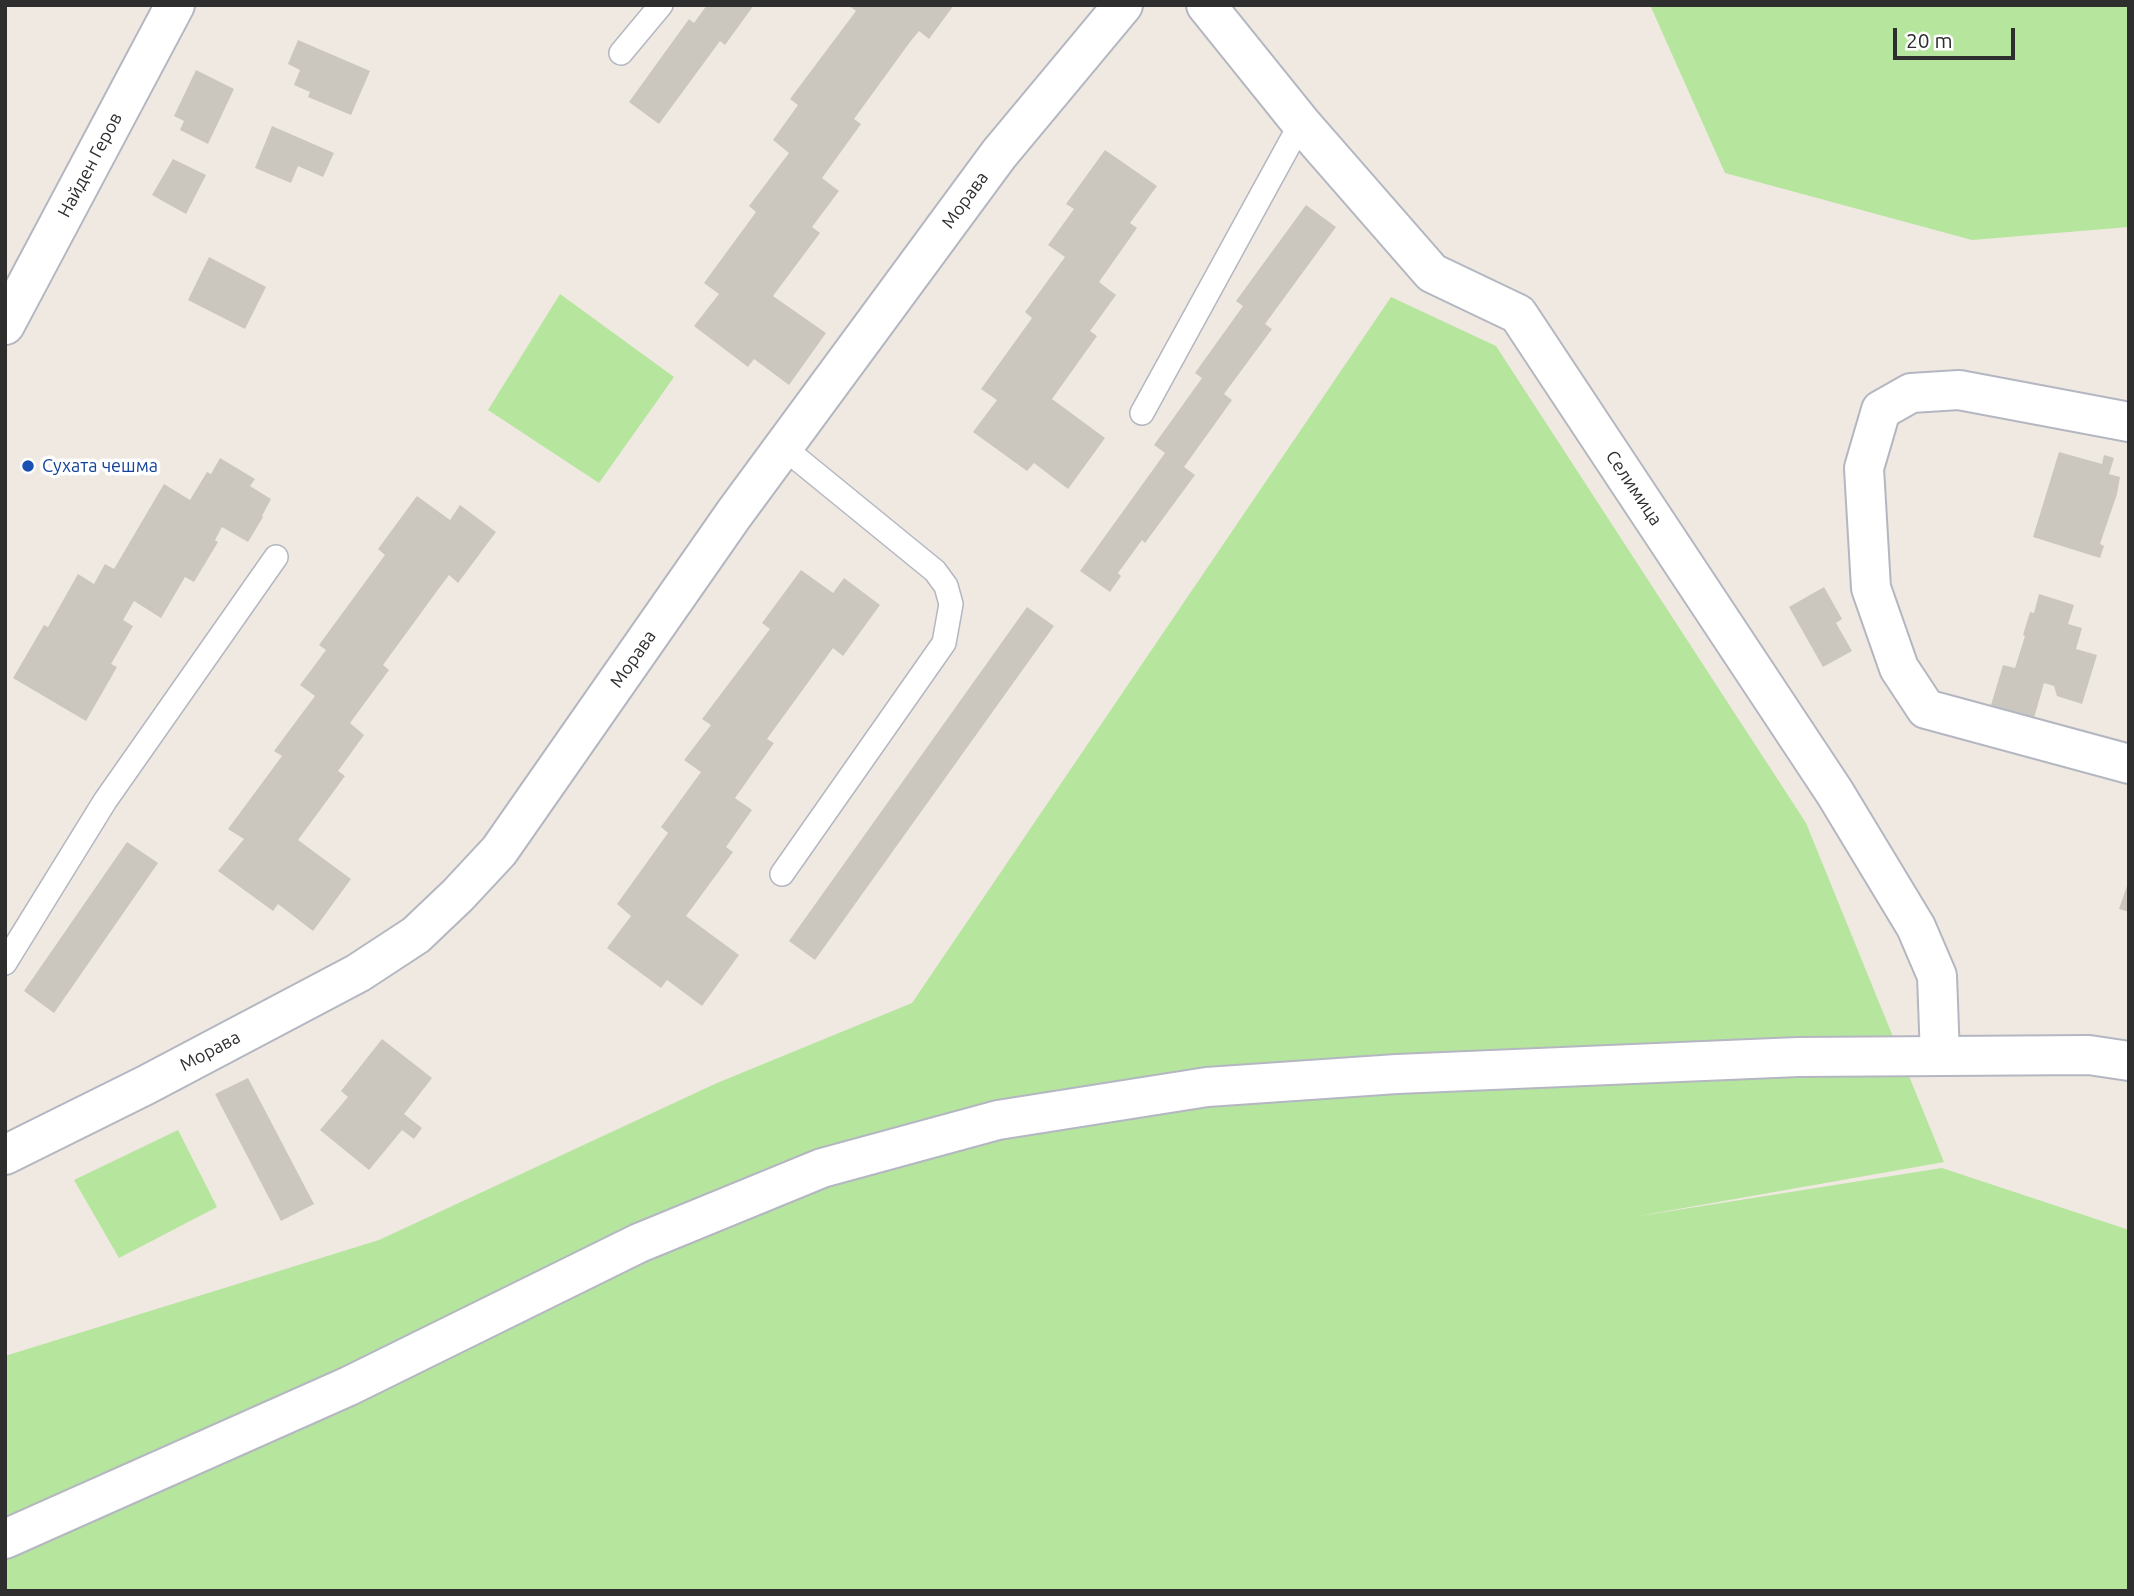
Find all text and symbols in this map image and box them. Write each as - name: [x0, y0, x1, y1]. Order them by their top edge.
- scale bar: [1896, 14, 2018, 58]
- text: 20 m: [1906, 28, 1953, 52]
- street label: Найден Геров: [53, 109, 127, 221]
- street label: Морава: [937, 167, 993, 233]
- street label: Селимица: [1601, 446, 1667, 530]
- place label: Сухата чешма: [42, 455, 158, 477]
- marker: Сухата чешма: [20, 458, 36, 474]
- street label: Морава: [605, 626, 661, 692]
- street label: Морава: [176, 1026, 244, 1076]

